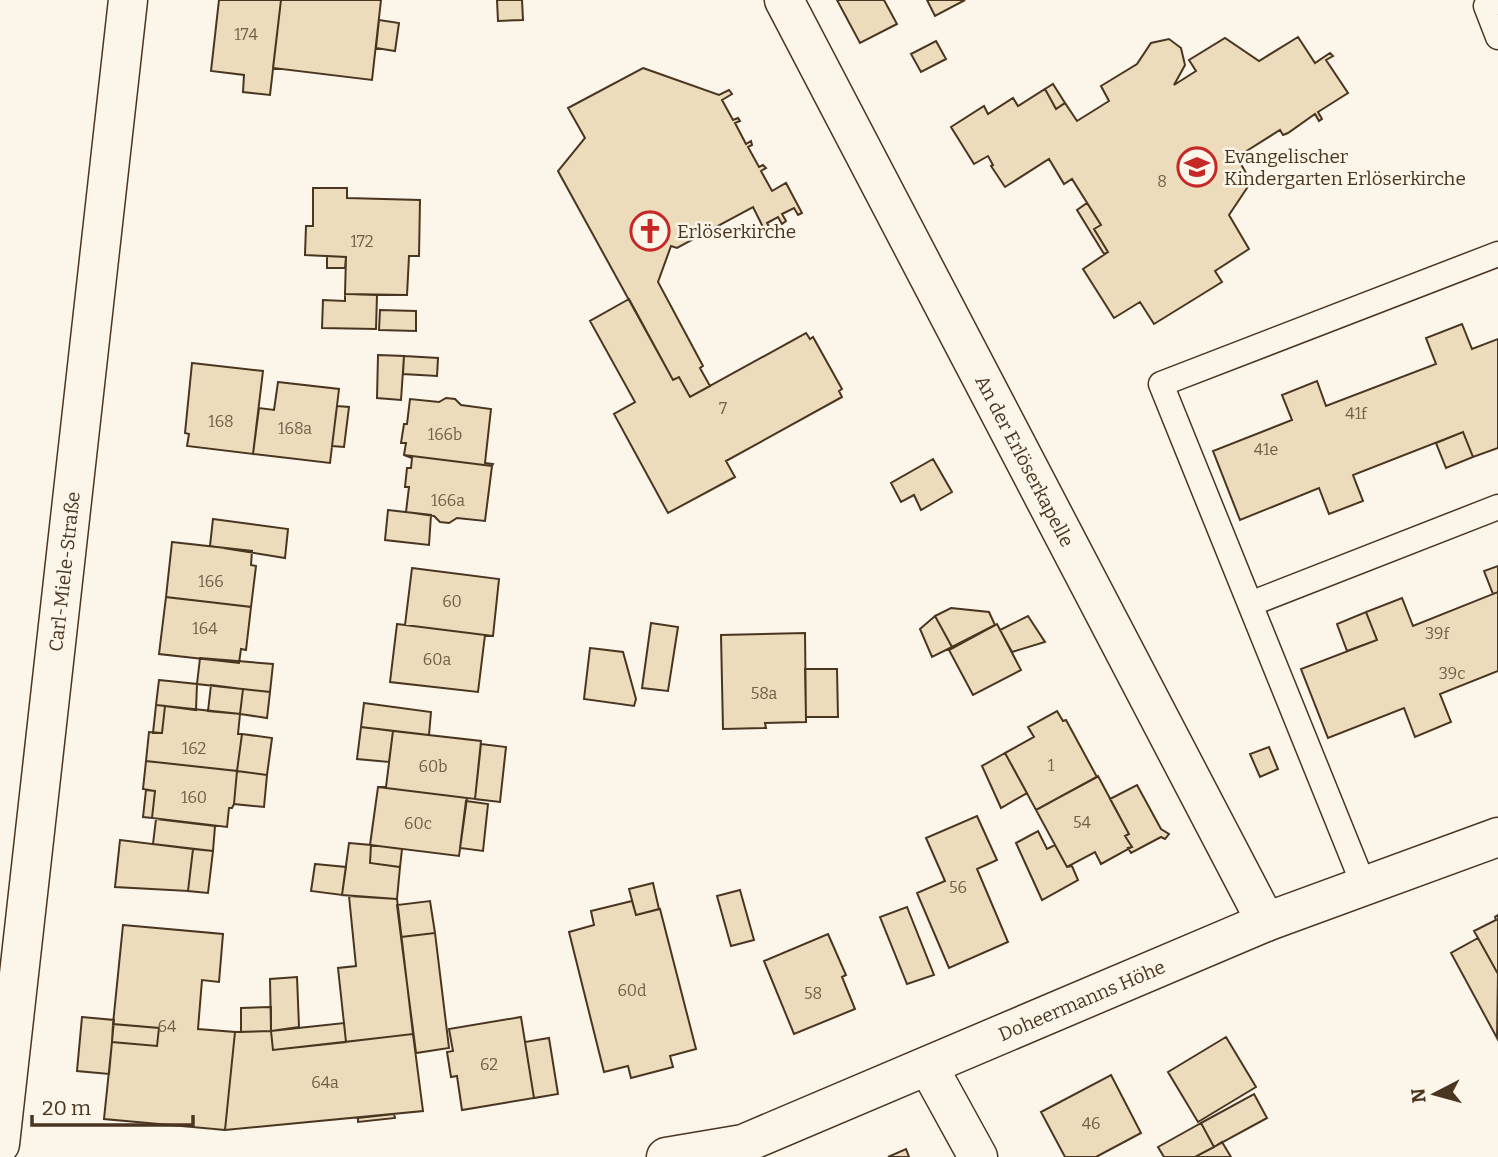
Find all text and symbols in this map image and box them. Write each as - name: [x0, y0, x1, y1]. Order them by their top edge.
- house number: 174: [234, 25, 258, 44]
- place label: Evangelischer Kindergarten Erlöserkirche: [1224, 145, 1466, 190]
- school or university icon: Evangelischer Kindergarten Erlöserkirche: [1176, 146, 1218, 188]
- house number: 8: [1157, 172, 1167, 191]
- church icon: Erlöserkirche: [629, 210, 671, 252]
- place label: Erlöserkirche: [677, 220, 796, 243]
- house number: 172: [351, 232, 373, 251]
- street label: An der Erlöserkapelle: [970, 371, 1079, 551]
- house number: 7: [719, 399, 727, 418]
- house number: 41f: [1345, 404, 1368, 423]
- house number: 168: [208, 412, 234, 431]
- house number: 168a: [278, 419, 312, 438]
- house number: 166b: [428, 425, 462, 444]
- house number: 41e: [1254, 440, 1278, 459]
- street label: Carl-Miele-Straße: [44, 490, 85, 653]
- house number: 166a: [431, 491, 465, 510]
- house number: 166: [198, 572, 224, 591]
- house number: 60: [442, 592, 462, 611]
- house number: 164: [192, 619, 218, 638]
- house number: 39f: [1425, 624, 1450, 643]
- house number: 60a: [423, 650, 451, 669]
- house number: 39c: [1439, 664, 1465, 683]
- house number: 58a: [751, 684, 778, 703]
- house number: 162: [182, 739, 206, 758]
- house number: 1: [1048, 756, 1055, 775]
- house number: 60b: [419, 757, 447, 776]
- house number: 160: [181, 788, 207, 807]
- house number: 54: [1073, 813, 1092, 832]
- house number: 60c: [404, 814, 432, 833]
- house number: 56: [949, 878, 967, 897]
- street label: Doheermanns Höhe: [995, 955, 1169, 1046]
- house number: 60d: [617, 981, 647, 1000]
- house number: 58: [804, 984, 822, 1003]
- house number: 64: [158, 1017, 177, 1036]
- house number: 62: [480, 1055, 498, 1074]
- north arrow: [1400, 1059, 1470, 1129]
- house number: 64a: [311, 1073, 339, 1092]
- scale bar: [32, 1084, 192, 1128]
- text: N: [1406, 1087, 1431, 1104]
- text: 20 m: [42, 1095, 91, 1121]
- house number: 46: [1082, 1114, 1100, 1133]

